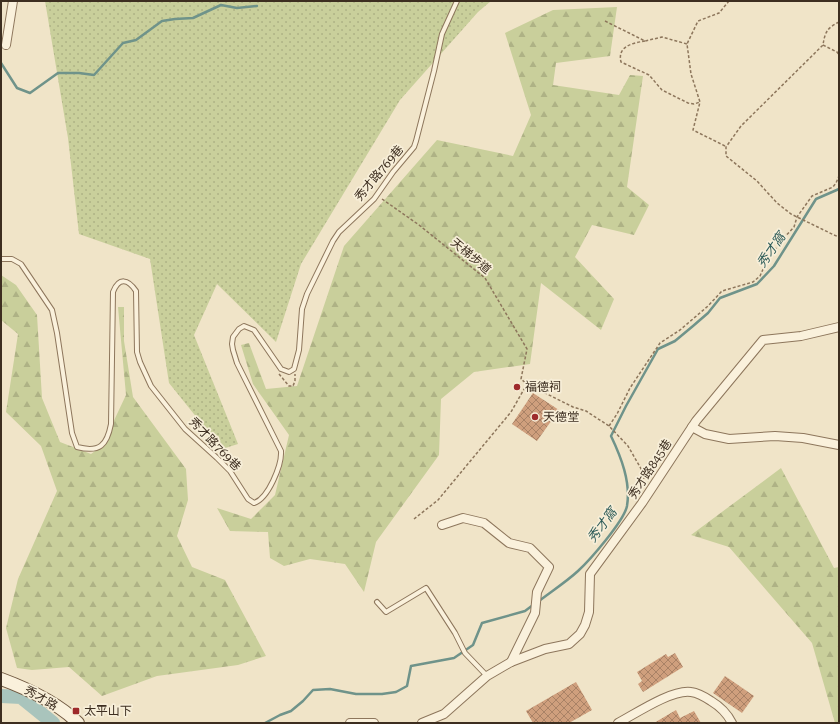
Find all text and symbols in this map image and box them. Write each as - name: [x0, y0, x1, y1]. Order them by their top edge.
- street label: 秀才路769巷: [352, 142, 406, 204]
- water label: 秀才窩: [754, 228, 789, 270]
- street label: 天梯步道: [448, 235, 494, 277]
- place label: 福德祠: [525, 380, 561, 394]
- marker: 福德祠: [512, 382, 522, 392]
- place label: 天德堂: [543, 410, 579, 424]
- marker: 天德堂: [530, 412, 540, 422]
- street label: 秀才路769巷: [186, 415, 244, 473]
- street label: 秀才路845巷: [626, 437, 674, 501]
- water label: 秀才窩: [584, 503, 621, 545]
- street label: 秀才路: [22, 683, 60, 713]
- place label: 太平山下: [84, 704, 132, 718]
- marker: 太平山下: [71, 706, 81, 716]

